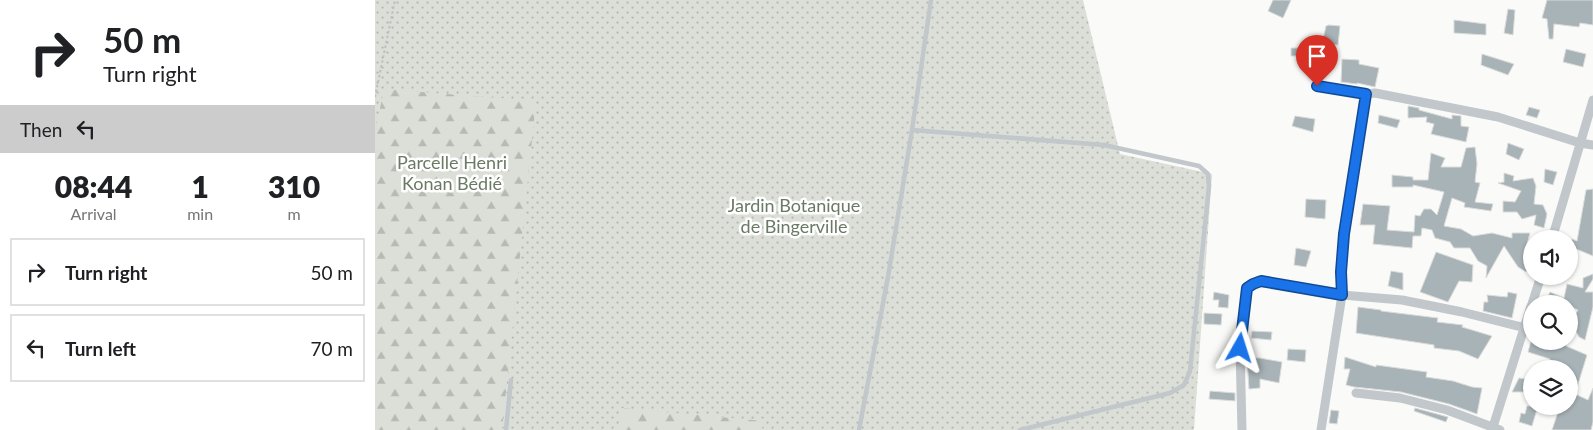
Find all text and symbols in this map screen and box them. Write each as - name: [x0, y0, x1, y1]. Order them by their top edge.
- text: 50 m: [103, 18, 181, 60]
- icon: right: [20, 20, 85, 85]
- pin: [1296, 35, 1338, 86]
- icon: arrive: [1303, 42, 1331, 70]
- text: Turn right: [103, 60, 197, 87]
- icon: left: [72, 115, 100, 143]
- text: Then: [20, 118, 62, 141]
- park label: Parcelle Henri Konan Bédié: [397, 151, 507, 194]
- text: 08:44: [55, 168, 132, 204]
- text: 1: [191, 168, 209, 204]
- text: 310: [268, 168, 320, 204]
- park label: Jardin Botanique de Bingerville: [728, 194, 860, 237]
- text: Arrival: [71, 204, 117, 223]
- text: min: [187, 204, 213, 223]
- text: m: [287, 204, 301, 223]
- map controls: [1523, 230, 1578, 415]
- button: sound: [1523, 230, 1578, 285]
- icon: right: [22, 258, 50, 286]
- text: Turn right: [65, 261, 147, 284]
- text: 50 m: [310, 261, 353, 284]
- button: search: [1523, 295, 1578, 350]
- position arrow: [1213, 321, 1265, 373]
- icon: left: [22, 334, 50, 362]
- text: Turn left: [65, 337, 136, 360]
- text: 70 m: [310, 337, 353, 360]
- button: layers: [1523, 360, 1578, 415]

